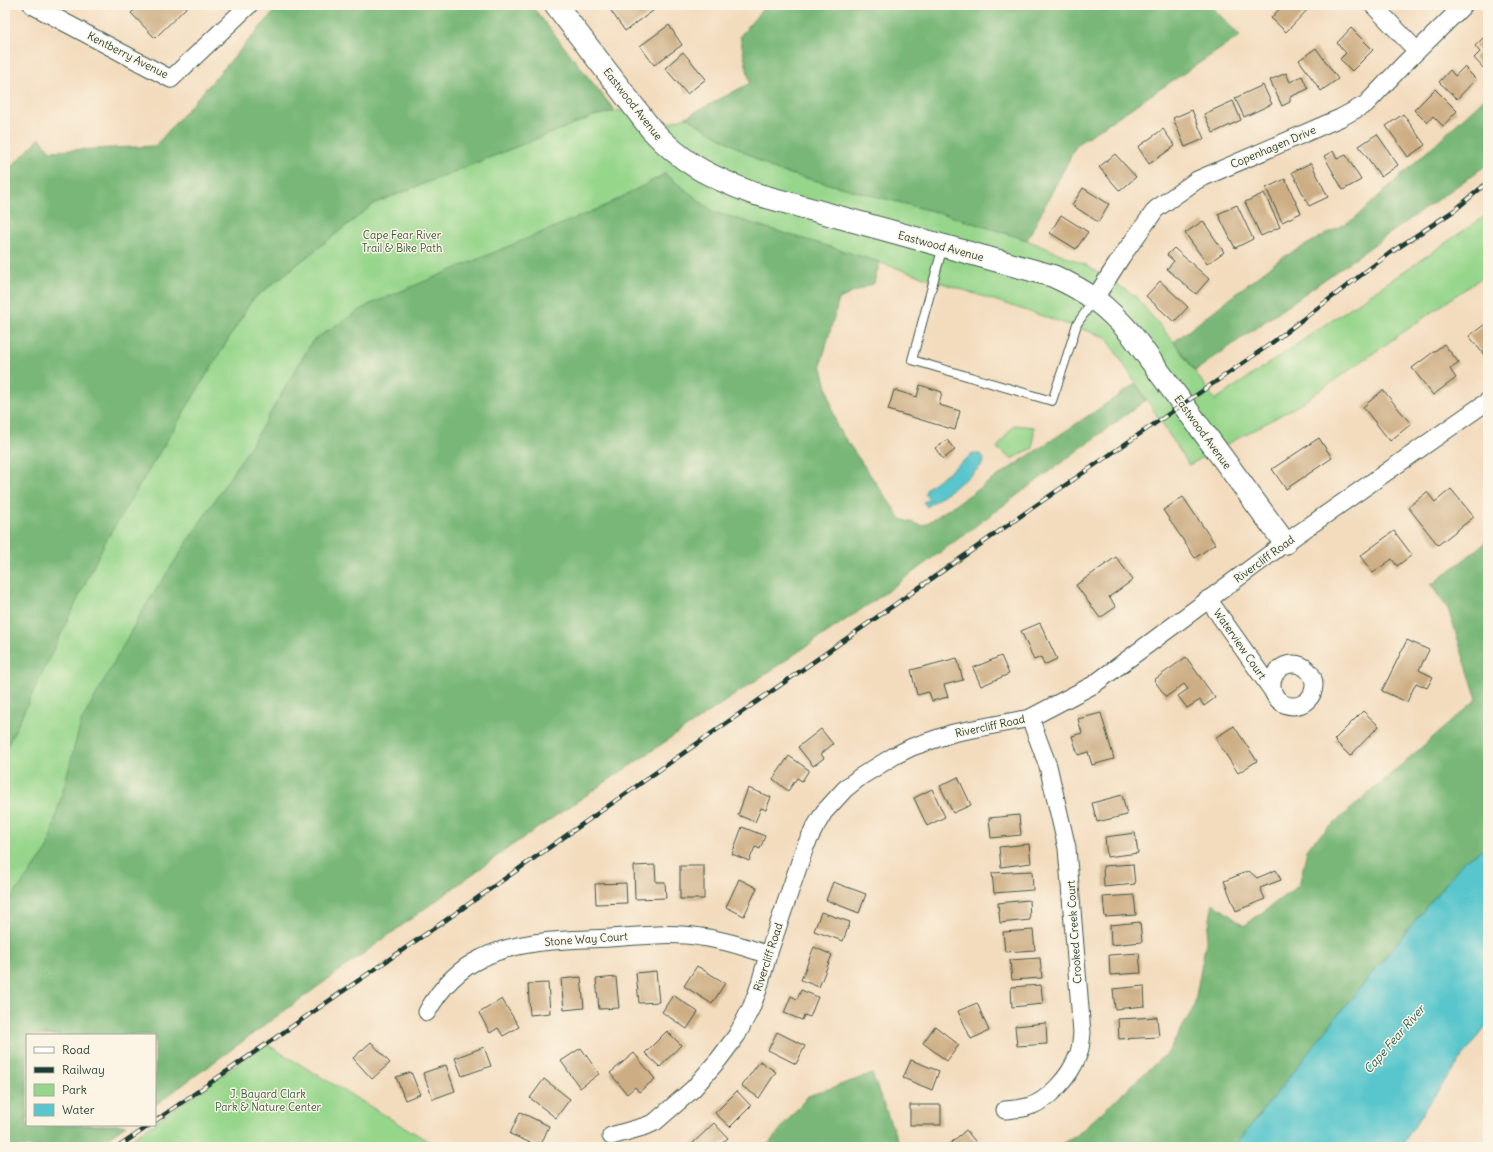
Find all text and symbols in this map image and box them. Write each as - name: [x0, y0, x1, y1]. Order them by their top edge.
- street label: Kentberry Avenue: [85, 29, 171, 82]
- street label: Eastwood Avenue: [600, 65, 666, 143]
- street label: Copenhagen Drive: [1228, 123, 1318, 171]
- park label: Cape Fear River Trail & Bike Path: [362, 228, 442, 255]
- street label: Eastwood Avenue: [897, 228, 986, 264]
- street label: Eastwood Avenue: [1171, 392, 1235, 472]
- street label: Rivercliff Road: [1231, 532, 1297, 586]
- street label: Waterview Court: [1211, 606, 1270, 682]
- street label: Rivercliff Road: [954, 712, 1027, 740]
- street label: Crooked Creek Court: [1063, 879, 1085, 984]
- street label: Rivercliff Road: [750, 920, 786, 993]
- street label: Stone Way Court: [544, 929, 628, 949]
- water label: Cape Fear River: [1360, 1000, 1429, 1076]
- legend: [26, 1034, 156, 1126]
- text: Road: [62, 1042, 90, 1057]
- text: Railway: [62, 1062, 105, 1077]
- text: Park: [62, 1082, 87, 1097]
- park label: J. Bayard Clark Park & Nature Center: [215, 1087, 322, 1114]
- text: Water: [62, 1102, 95, 1117]

